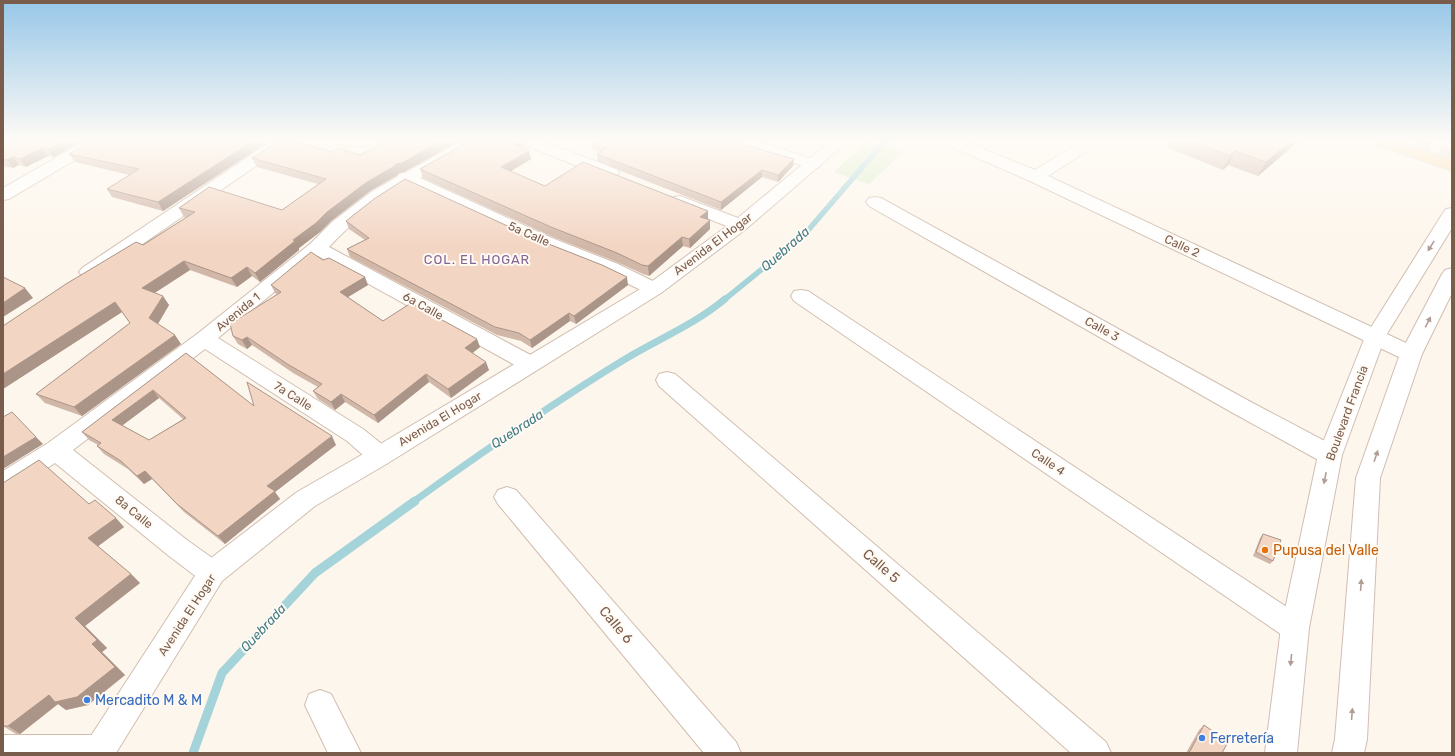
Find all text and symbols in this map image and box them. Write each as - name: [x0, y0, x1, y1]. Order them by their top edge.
- street label: Avenida El Hogar: [671, 210, 755, 278]
- street label: 5a Calle: [506, 219, 552, 249]
- water label: Quebrada: [758, 224, 813, 274]
- street label: Calle 2: [1162, 232, 1202, 260]
- one-way arrow: [1428, 240, 1435, 252]
- district label: COL. EL HOGAR: [424, 252, 530, 267]
- street label: 6a Calle: [400, 289, 446, 323]
- street label: Avenida 1: [213, 290, 263, 334]
- street label: Calle 3: [1082, 314, 1122, 344]
- one-way arrow: [1425, 316, 1431, 328]
- street label: Boulevard Francia: [1323, 363, 1371, 463]
- street label: 7a Calle: [271, 379, 315, 413]
- street label: Avenida El Hogar: [396, 388, 485, 449]
- water label: Quebrada: [488, 406, 546, 452]
- street label: Calle 4: [1029, 446, 1068, 479]
- one-way arrow: [1373, 450, 1379, 462]
- one-way arrow: [1322, 471, 1328, 484]
- street label: 8a Calle: [112, 493, 156, 532]
- place label: Pupusa del Valle: [1273, 542, 1379, 559]
- street label: Calle 5: [859, 545, 903, 587]
- marker: Pupusa del Valle: [1260, 545, 1270, 555]
- street label: Avenida El Hogar: [155, 571, 219, 658]
- one-way arrow: [1358, 579, 1365, 591]
- water label: Quebrada: [237, 601, 289, 655]
- street label: Calle 6: [595, 603, 637, 647]
- one-way arrow: [1288, 654, 1295, 666]
- place label: Mercadito M & M: [95, 692, 202, 709]
- marker: Mercadito M & M: [82, 695, 92, 705]
- one-way arrow: [1349, 708, 1356, 720]
- place label: Ferretería: [1210, 730, 1274, 747]
- marker: Ferretería: [1197, 733, 1207, 743]

